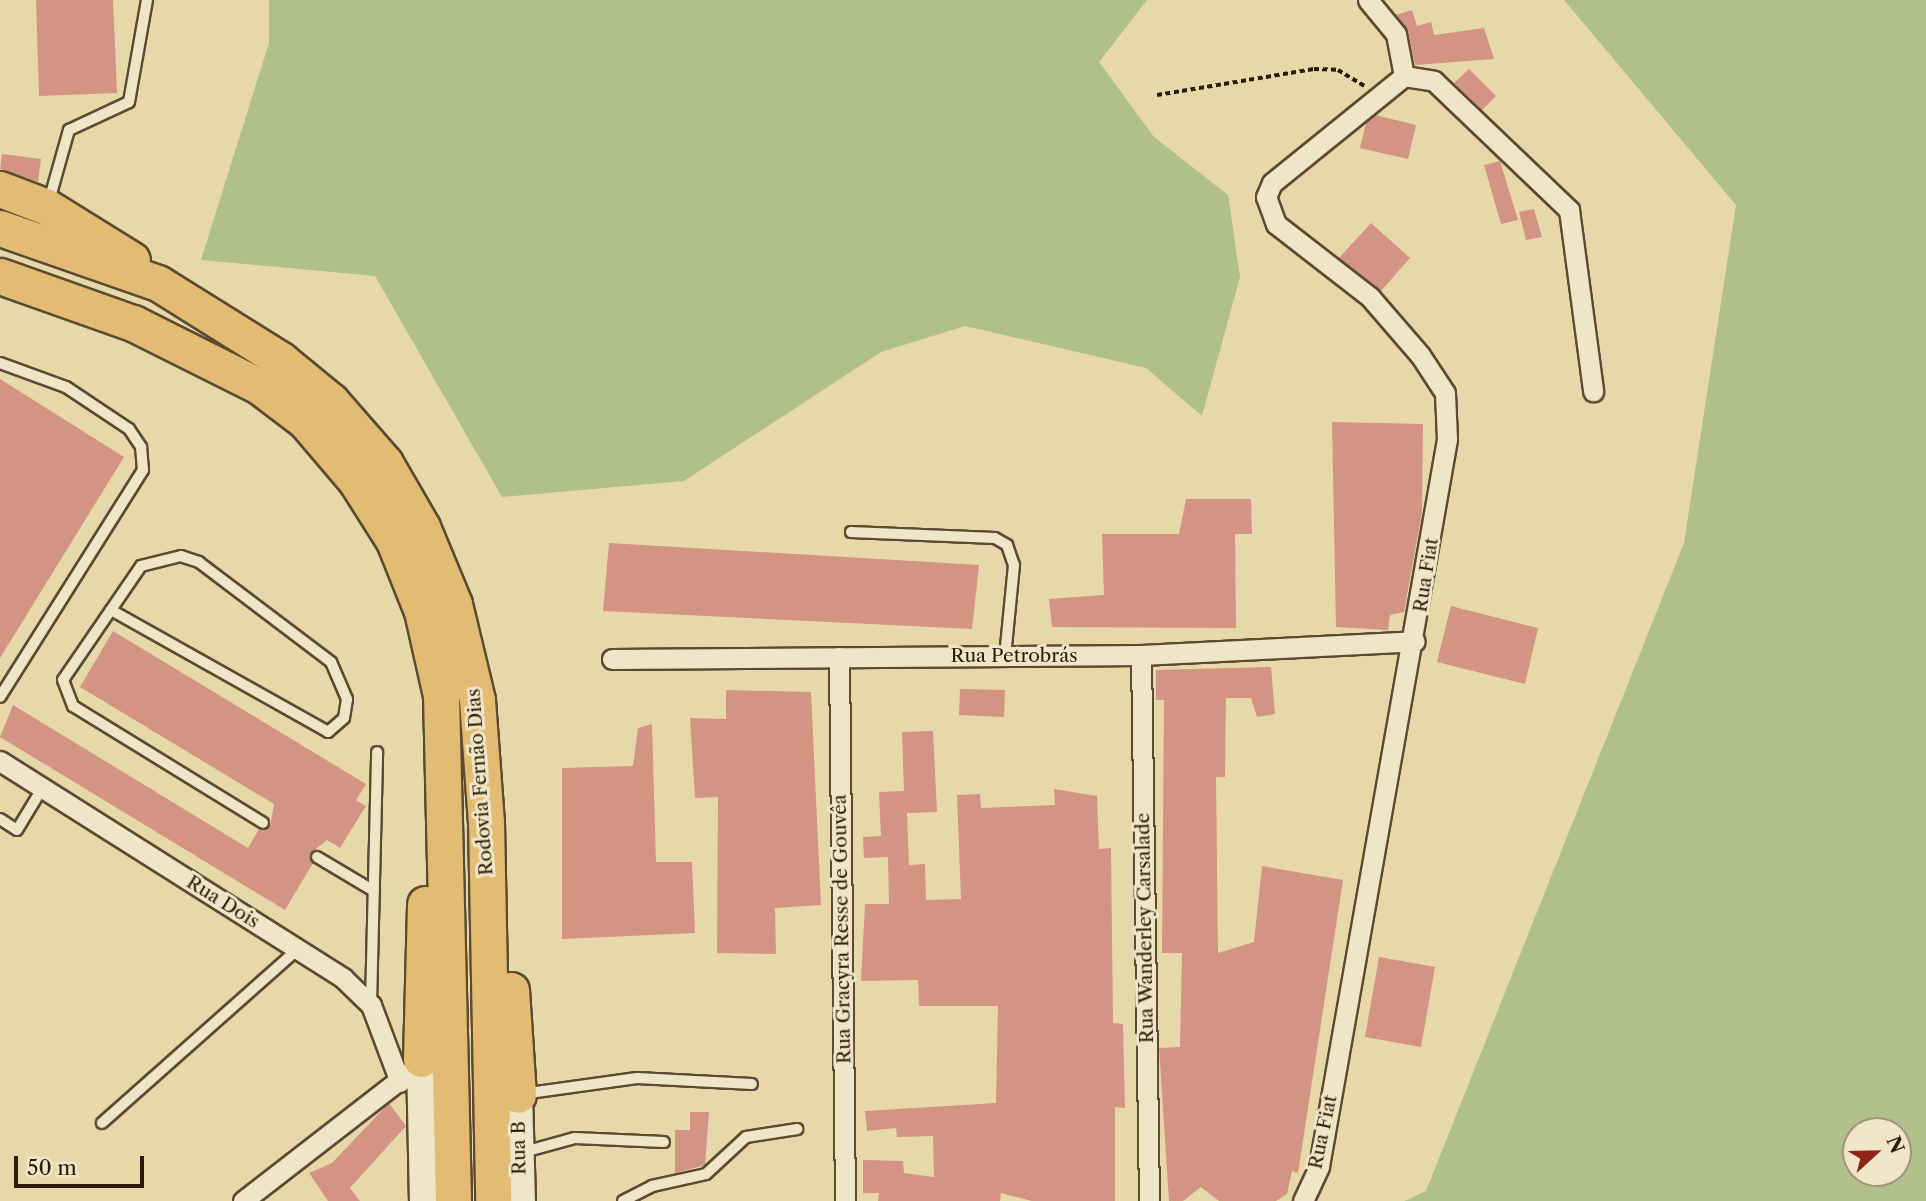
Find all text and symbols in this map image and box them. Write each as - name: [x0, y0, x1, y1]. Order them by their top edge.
- street label: Rua Fiat: [1409, 536, 1443, 614]
- street label: Rua Petrobrás: [950, 645, 1078, 667]
- street label: Rodovia Fernão Dias: [462, 688, 498, 876]
- street label: Rua Gracyra Resse de Gouvêa: [828, 794, 856, 1064]
- street label: Rua Wanderley Carsalade: [1132, 812, 1158, 1044]
- street label: Rua Dois: [182, 871, 264, 933]
- street label: Rua Fiat: [1304, 1093, 1342, 1171]
- north arrow: [1842, 1117, 1912, 1187]
- street label: Rua B: [507, 1121, 531, 1175]
- text: N: [1881, 1133, 1909, 1157]
- scale bar: [18, 1142, 147, 1186]
- text: 50 m: [27, 1155, 77, 1180]

